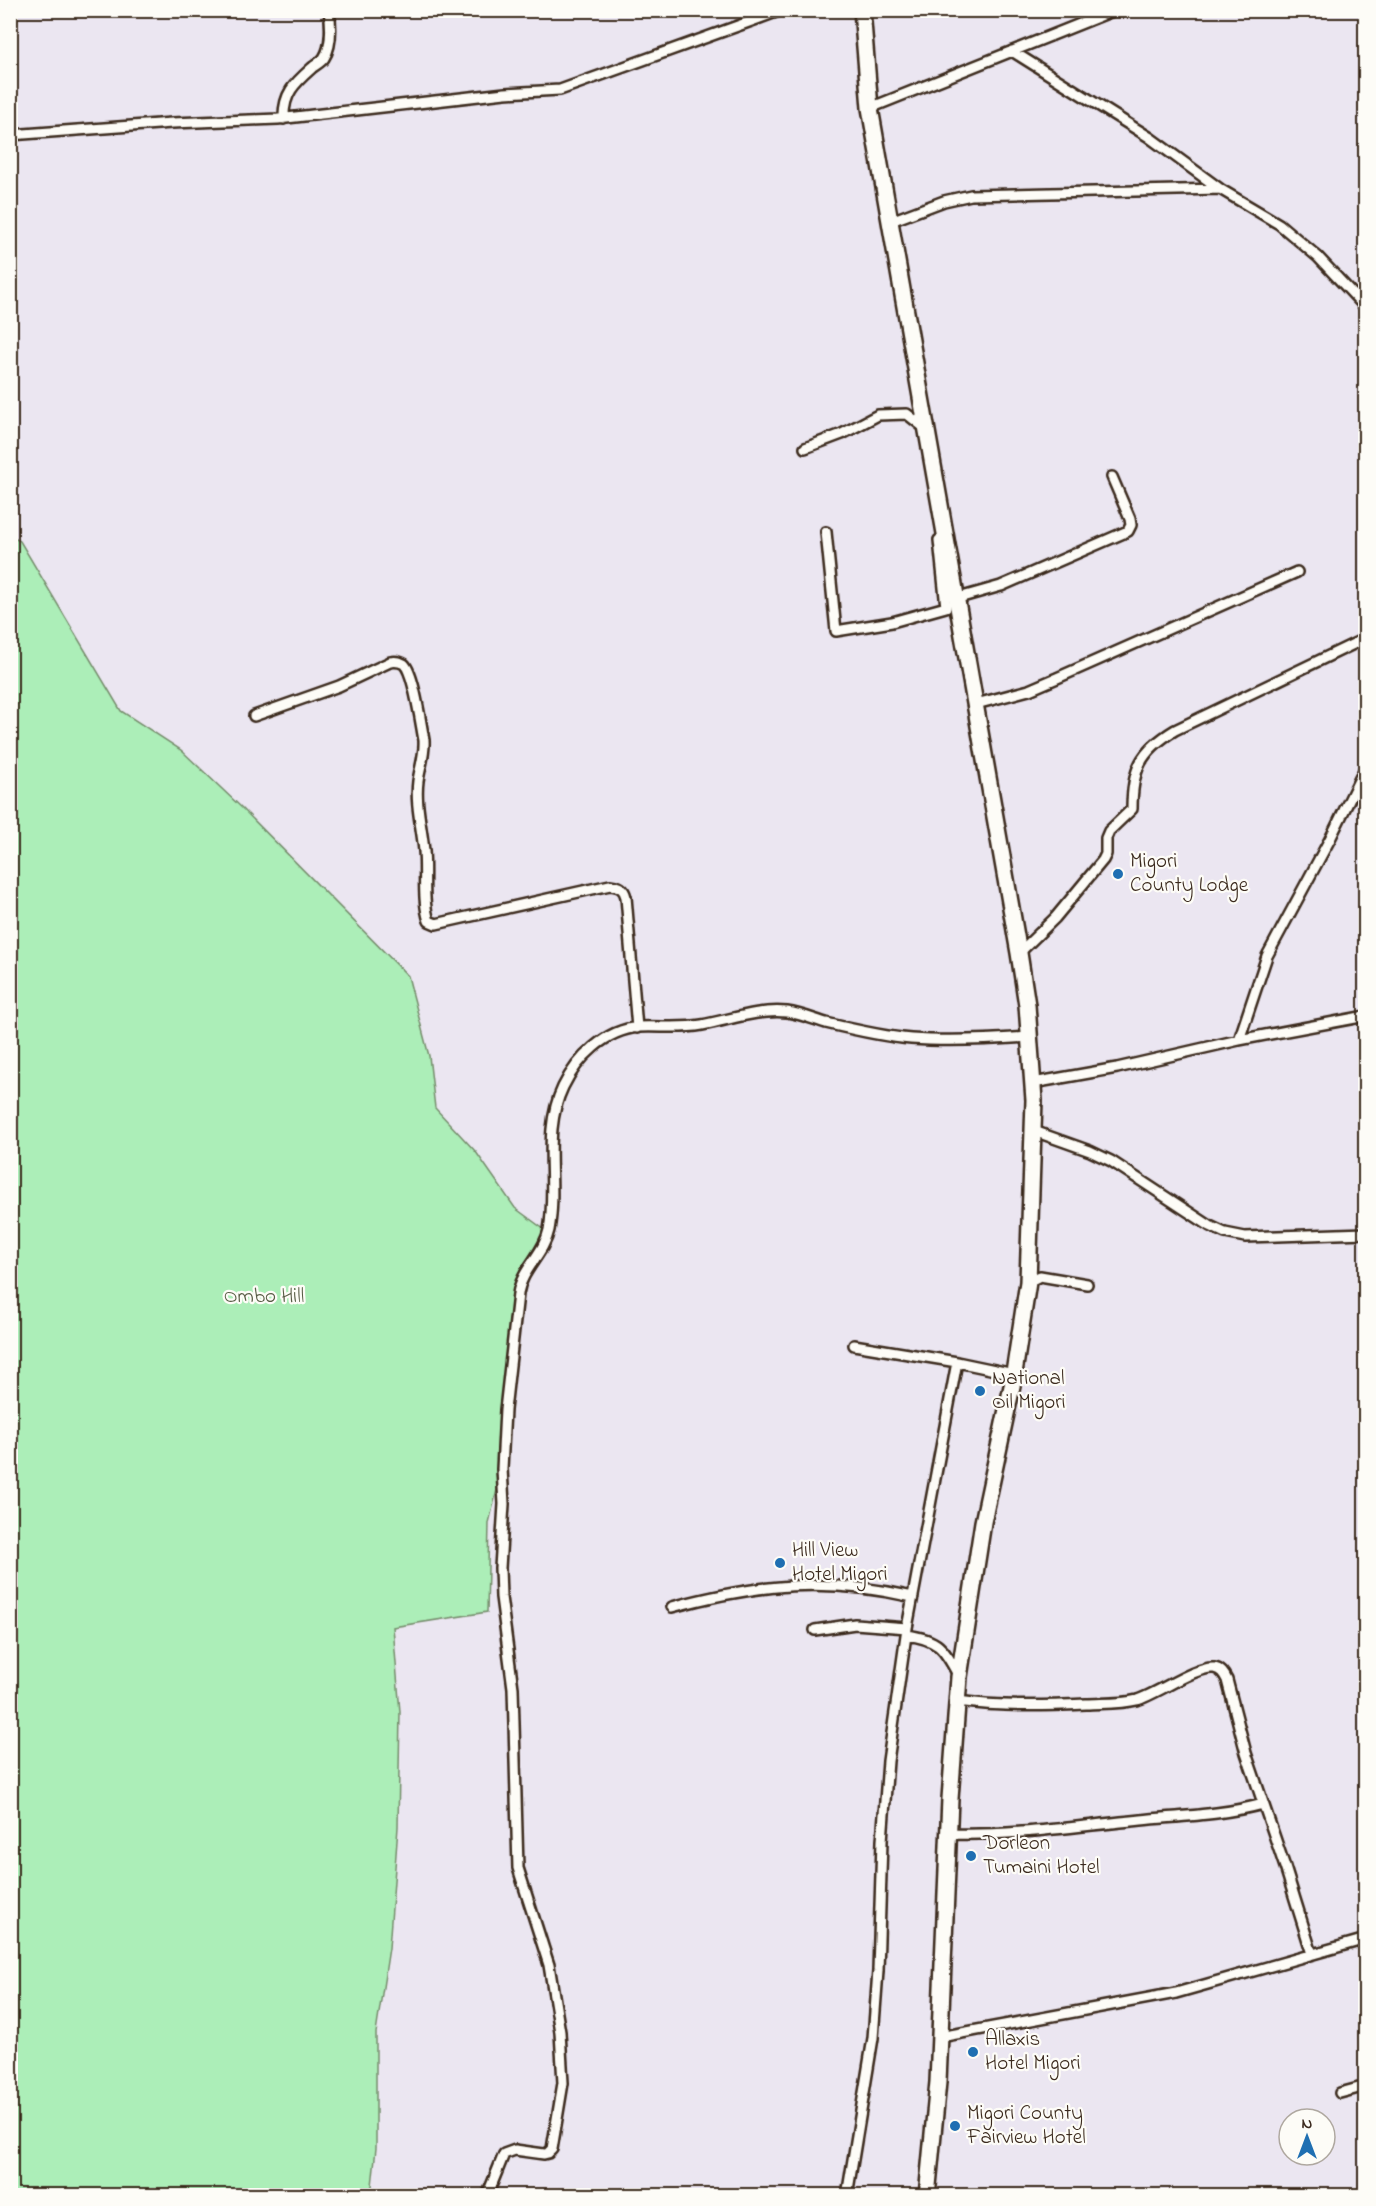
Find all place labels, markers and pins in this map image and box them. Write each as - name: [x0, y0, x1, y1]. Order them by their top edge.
- place label: Migori County Lodge: [1130, 847, 1249, 903]
- marker: Migori County Lodge: [1111, 867, 1125, 881]
- place label: National Oil Migori: [992, 1364, 1066, 1420]
- marker: National Oil Migori: [973, 1384, 987, 1398]
- place label: Hill View Hotel Migori: [792, 1536, 888, 1592]
- marker: Hill View Hotel Migori: [773, 1556, 787, 1570]
- place label: Dorleon Tumaini Hotel: [982, 1829, 1100, 1883]
- marker: Dorleon Tumaini Hotel: [964, 1849, 978, 1863]
- place label: Allaxis Hotel Migori: [985, 2025, 1081, 2081]
- marker: Allaxis Hotel Migori: [966, 2045, 980, 2059]
- place label: Migori County Fairview Hotel: [966, 2099, 1086, 2153]
- marker: Migori County Fairview Hotel: [948, 2119, 962, 2133]

